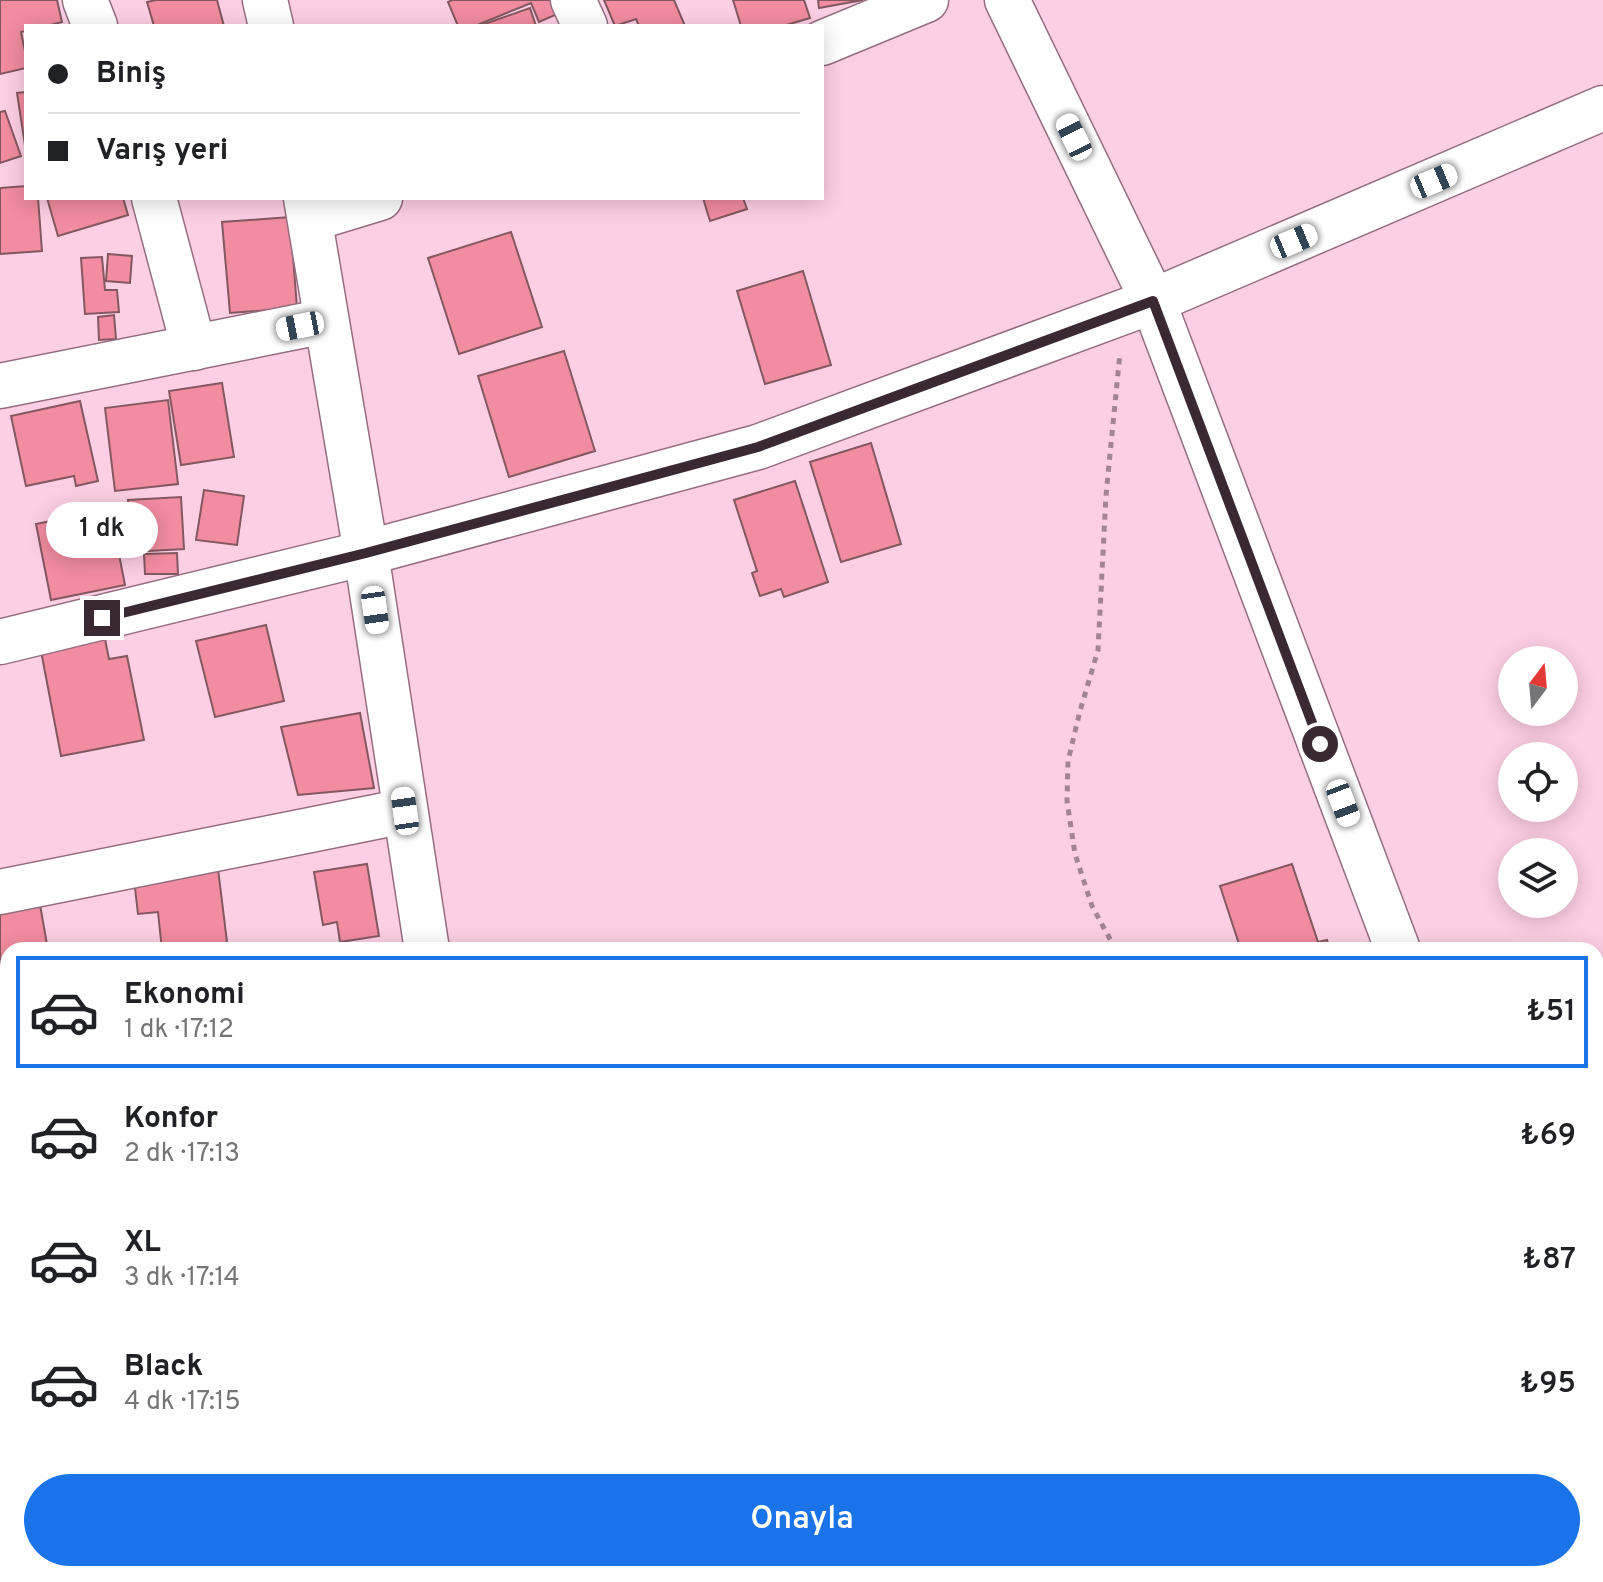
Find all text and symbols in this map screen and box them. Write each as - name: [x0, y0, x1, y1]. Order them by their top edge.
- text: Biniş: [96, 56, 166, 93]
- car: [1053, 110, 1095, 164]
- text: Varış yeri: [96, 133, 228, 170]
- car: [1407, 161, 1461, 201]
- car: [1267, 221, 1321, 261]
- car: [274, 310, 326, 342]
- callout: 1 dk: [46, 502, 158, 558]
- text: 1 dk: [79, 513, 125, 546]
- car: [360, 585, 390, 635]
- route end: [84, 600, 120, 636]
- north arrow: [1498, 646, 1578, 726]
- map controls: [1498, 646, 1578, 918]
- route start: [1302, 726, 1338, 762]
- button: locate: [1498, 742, 1578, 822]
- car: [1323, 776, 1363, 830]
- car: [390, 786, 420, 836]
- button: layers: [1498, 838, 1578, 918]
- icon: car: [28, 976, 100, 1048]
- text: Ekonomi: [124, 977, 245, 1014]
- text: ₺51: [1526, 994, 1576, 1031]
- text: 1 dk · 17:12: [124, 1014, 234, 1047]
- icon: car: [28, 1100, 100, 1172]
- text: Konfor: [124, 1101, 218, 1138]
- text: ₺69: [1520, 1118, 1576, 1155]
- text: 2 dk · 17:13: [124, 1138, 240, 1171]
- icon: car: [28, 1224, 100, 1296]
- text: XL: [124, 1225, 161, 1262]
- text: ₺87: [1522, 1242, 1576, 1279]
- text: 3 dk · 17:14: [124, 1262, 240, 1295]
- icon: car: [28, 1348, 100, 1420]
- text: Black: [124, 1349, 203, 1386]
- text: ₺95: [1520, 1366, 1576, 1403]
- text: 4 dk · 17:15: [124, 1386, 241, 1419]
- button: Onayla: [24, 1474, 1580, 1566]

